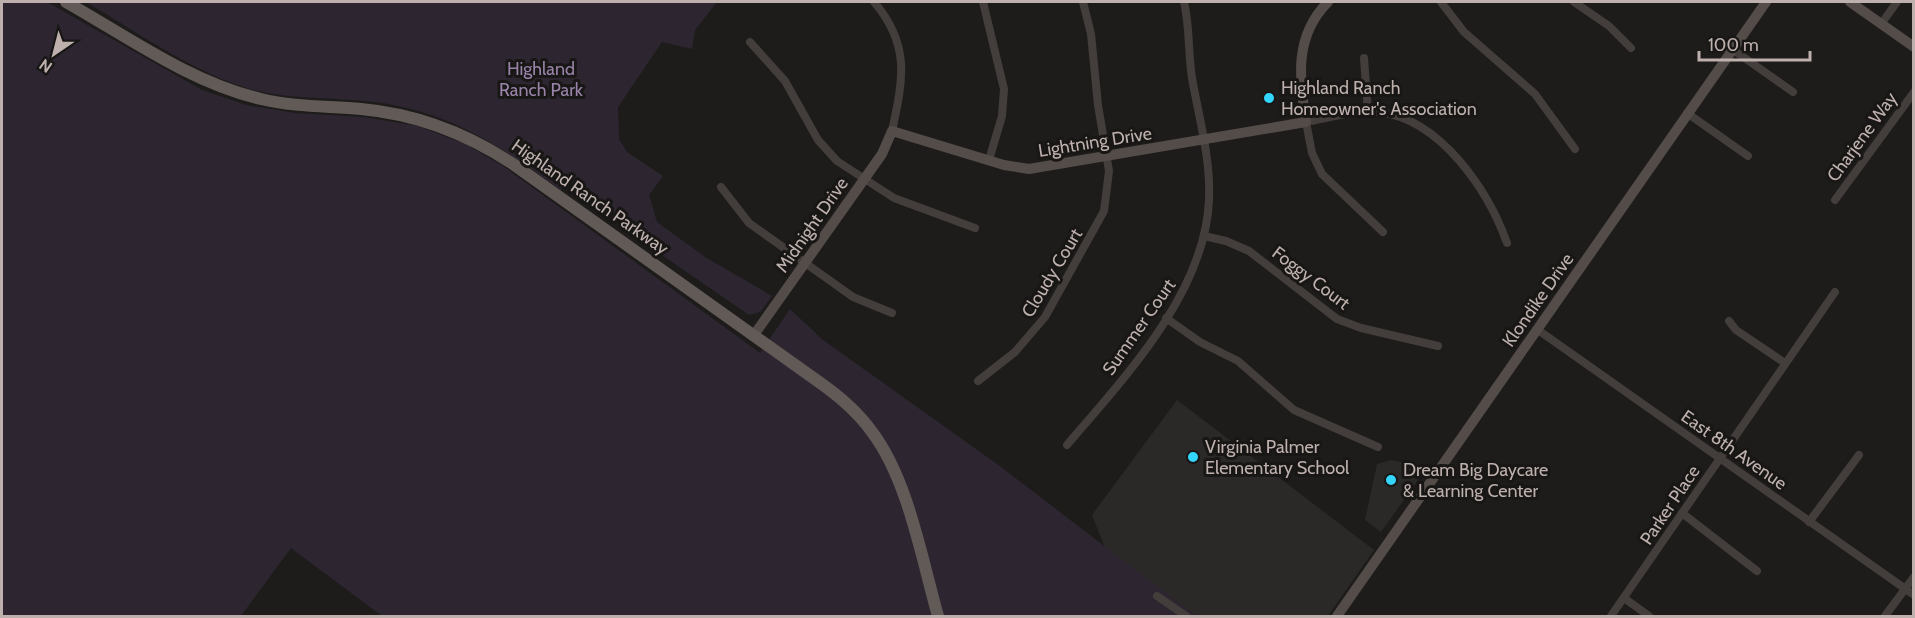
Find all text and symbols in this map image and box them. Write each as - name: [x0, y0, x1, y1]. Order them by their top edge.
- north arrow: [24, 24, 84, 84]
- scale bar: [1699, 24, 1810, 62]
- text: 100 m: [1708, 34, 1759, 56]
- text: N: [36, 55, 56, 77]
- park label: Highland Ranch Park: [499, 58, 584, 101]
- place label: Highland Ranch Homeowner's Association: [1281, 77, 1477, 120]
- street label: Charjene Way: [1822, 88, 1902, 186]
- marker: Highland Ranch Homeowner's Association: [1262, 91, 1276, 105]
- street label: Lightning Drive: [1037, 122, 1153, 162]
- street label: Highland Ranch Parkway: [507, 135, 673, 259]
- street label: Midnight Drive: [771, 173, 853, 277]
- street label: Cloudy Court: [1017, 225, 1087, 321]
- street label: Foggy Court: [1268, 242, 1354, 314]
- street label: Klondike Drive: [1498, 249, 1578, 351]
- street label: Summer Court: [1098, 275, 1180, 379]
- street label: East 8th Avenue: [1677, 405, 1791, 495]
- place label: Virginia Palmer Elementary School: [1205, 436, 1350, 479]
- marker: Virginia Palmer Elementary School: [1186, 450, 1200, 464]
- place label: Dream Big Daycare & Learning Center: [1403, 459, 1548, 502]
- street label: Parker Place: [1635, 461, 1705, 549]
- marker: Dream Big Daycare & Learning Center: [1384, 473, 1398, 487]

